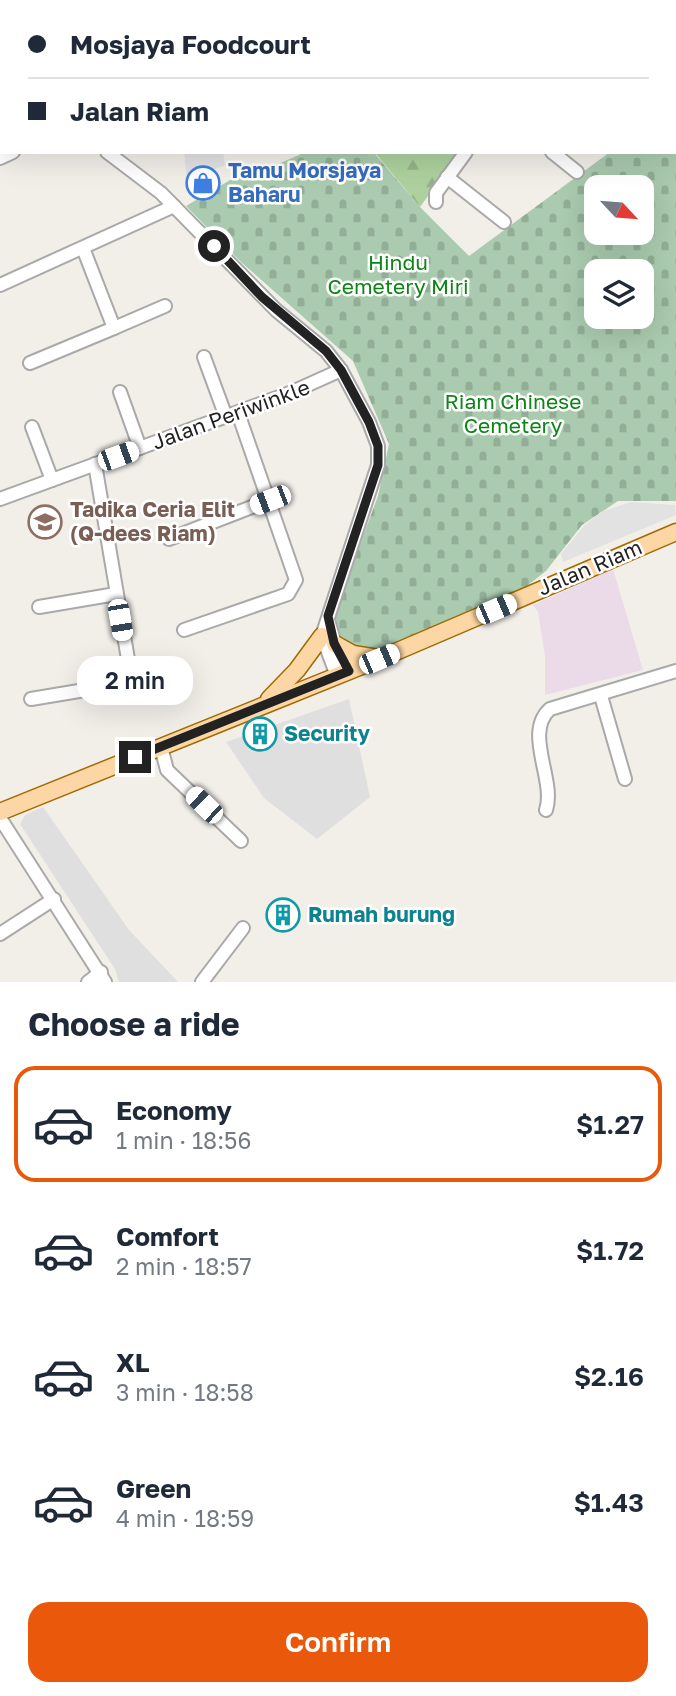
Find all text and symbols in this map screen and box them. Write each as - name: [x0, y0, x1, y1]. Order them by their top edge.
- text: Mosjaya Foodcourt: [70, 29, 311, 60]
- text: Jalan Riam: [70, 96, 209, 127]
- place label: Tamu Morsjaya Baharu: [228, 157, 381, 207]
- shop icon: Tamu Morsjaya Baharu: [184, 164, 222, 202]
- north arrow: [584, 175, 654, 245]
- map controls: [584, 175, 654, 329]
- route start: [198, 230, 230, 262]
- park label: Hindu Cemetery Miri: [327, 249, 469, 299]
- button: layers: [584, 259, 654, 329]
- street label: Jalan Periwinkle: [148, 373, 313, 455]
- park label: Riam Chinese Cemetery: [445, 388, 581, 438]
- car: [95, 439, 142, 473]
- car: [247, 483, 294, 517]
- place label: Tadika Ceria Elit (Q-dees Riam): [70, 496, 235, 546]
- school or university icon: Tadika Ceria Elit (Q-dees Riam): [26, 503, 64, 541]
- street label: Jalan Riam: [534, 533, 646, 601]
- car: [473, 591, 520, 627]
- car: [107, 597, 134, 643]
- car: [356, 641, 403, 677]
- callout: 2 min: [77, 656, 193, 704]
- text: 2 min: [105, 666, 165, 694]
- building icon: Security: [241, 715, 279, 753]
- place label: Security: [284, 720, 371, 746]
- route end: [119, 741, 151, 773]
- car: [182, 783, 227, 827]
- building icon: Rumah burung: [264, 896, 302, 934]
- place label: Rumah burung: [308, 901, 455, 927]
- text: Choose a ride: [28, 1005, 240, 1043]
- icon: car: [32, 1093, 95, 1156]
- text: Economy: [116, 1095, 232, 1126]
- text: $1.27: [576, 1109, 644, 1140]
- text: 1 min · 18:56: [116, 1126, 251, 1154]
- icon: car: [32, 1219, 95, 1282]
- text: Comfort: [116, 1221, 219, 1252]
- text: $1.72: [576, 1235, 644, 1266]
- text: 2 min · 18:57: [116, 1252, 252, 1280]
- icon: car: [32, 1345, 95, 1408]
- text: XL: [116, 1347, 150, 1378]
- text: $2.16: [574, 1361, 644, 1392]
- text: 3 min · 18:58: [116, 1378, 254, 1406]
- icon: car: [32, 1471, 95, 1534]
- text: Green: [116, 1473, 191, 1504]
- text: $1.43: [574, 1487, 644, 1518]
- text: 4 min · 18:59: [116, 1504, 254, 1532]
- button: Confirm: [28, 1602, 648, 1682]

